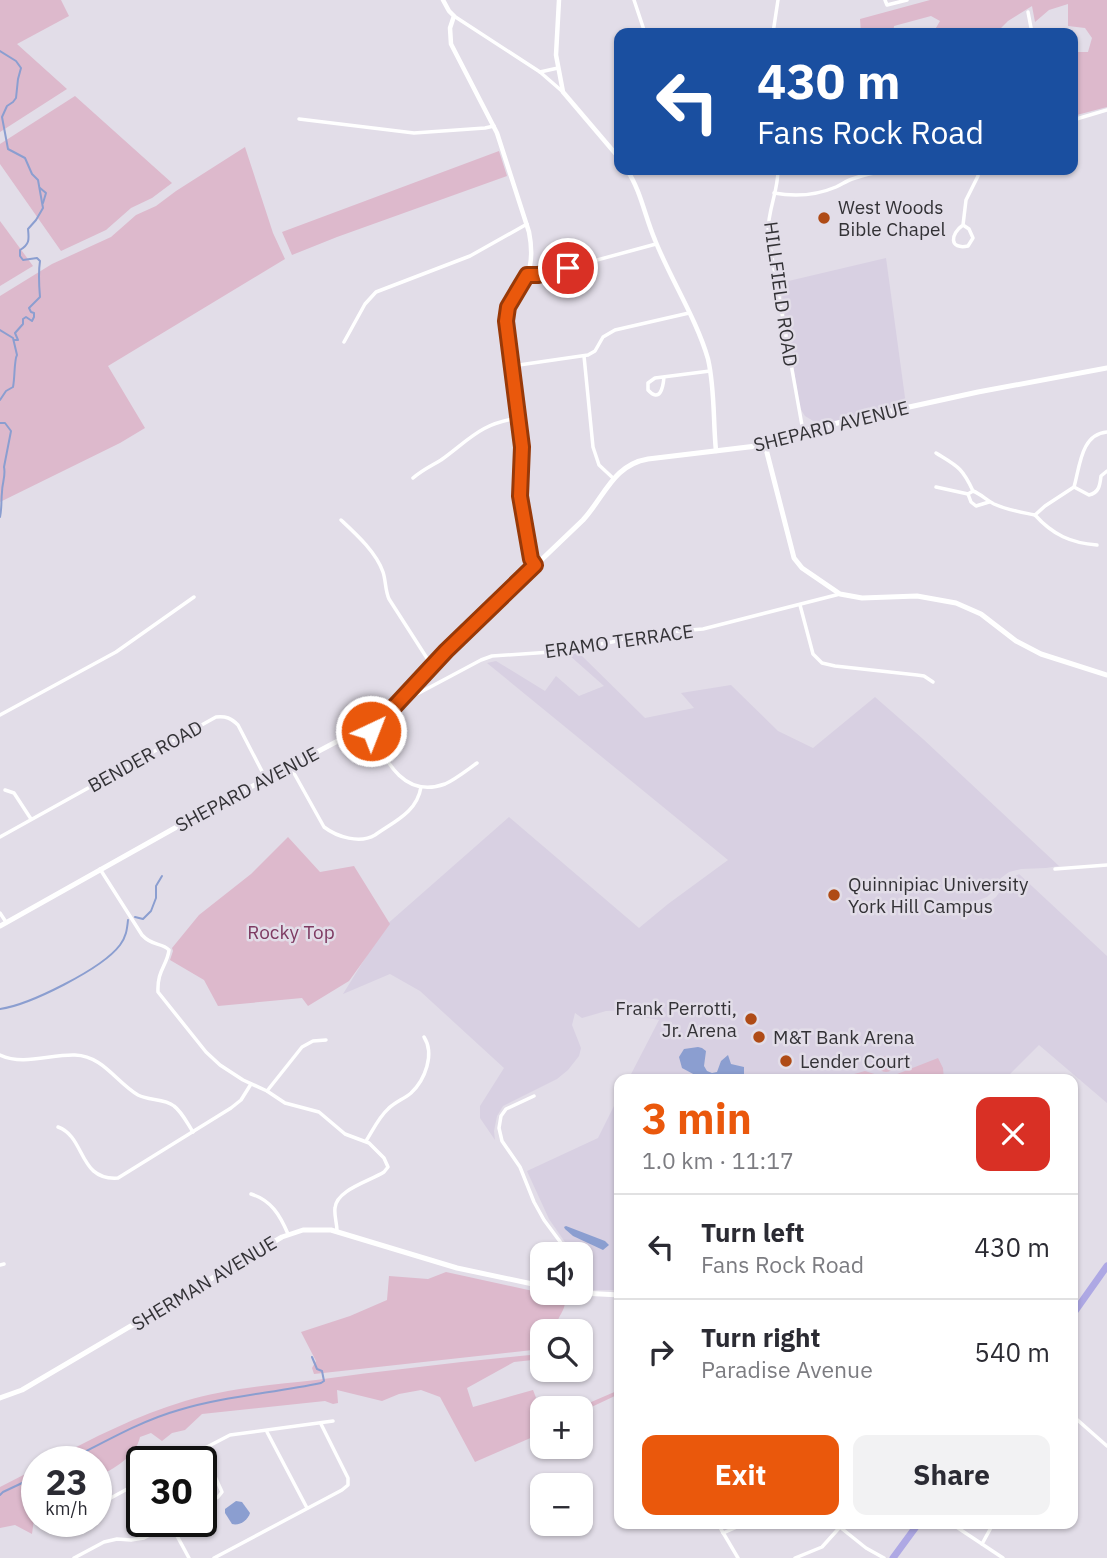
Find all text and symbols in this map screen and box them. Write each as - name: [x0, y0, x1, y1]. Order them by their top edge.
- text: 430 m: [757, 49, 901, 112]
- icon: left: [642, 56, 733, 147]
- text: Fans Rock Road: [757, 111, 984, 153]
- place label: West Woods Bible Chapel: [838, 195, 946, 241]
- marker: West Woods Bible Chapel: [816, 210, 832, 226]
- street label: HILLFIELD ROAD: [759, 220, 803, 368]
- pin: [538, 238, 598, 298]
- icon: arrive: [549, 249, 587, 287]
- street label: SHEPARD AVENUE: [751, 395, 911, 457]
- street label: ERAMO TERRACE: [543, 619, 695, 663]
- position arrow: [334, 694, 408, 768]
- street label: BENDER ROAD: [83, 715, 207, 797]
- street label: SHEPARD AVENUE: [171, 741, 323, 837]
- place label: Quinnipiac University York Hill Campus: [848, 872, 1029, 918]
- marker: Quinnipiac University York Hill Campus: [826, 887, 842, 903]
- park label: Rocky Top: [247, 920, 335, 944]
- place label: Frank Perrotti, Jr. Arena: [615, 996, 737, 1042]
- marker: Frank Perrotti, Jr. Arena: [743, 1011, 759, 1027]
- place label: M&T Bank Arena: [773, 1025, 914, 1049]
- marker: M&T Bank Arena: [751, 1029, 767, 1045]
- place label: Lender Court: [800, 1049, 910, 1073]
- marker: Lender Court: [778, 1053, 794, 1069]
- text: 3 min: [642, 1091, 752, 1146]
- button: close: [976, 1097, 1050, 1171]
- text: 1.0 km · 11:17: [642, 1145, 794, 1175]
- text: Turn left: [701, 1215, 804, 1249]
- icon: left: [642, 1228, 680, 1266]
- street label: SHERMAN AVENUE: [127, 1230, 281, 1336]
- text: 430 m: [974, 1230, 1050, 1264]
- map controls: [530, 1242, 593, 1536]
- button: sound: [530, 1242, 593, 1305]
- text: Fans Rock Road: [701, 1249, 864, 1279]
- button: search: [530, 1319, 593, 1382]
- text: Turn right: [701, 1320, 820, 1354]
- icon: right: [642, 1333, 680, 1371]
- text: 540 m: [974, 1335, 1050, 1369]
- text: Paradise Avenue: [701, 1354, 873, 1384]
- button: +: [530, 1396, 593, 1459]
- button: Exit: [642, 1435, 839, 1515]
- button: Share: [853, 1435, 1050, 1515]
- speed limit sign: 30: [126, 1446, 217, 1537]
- text: 23: [45, 1459, 88, 1505]
- button: −: [530, 1473, 593, 1536]
- text: km/h: [45, 1497, 88, 1520]

